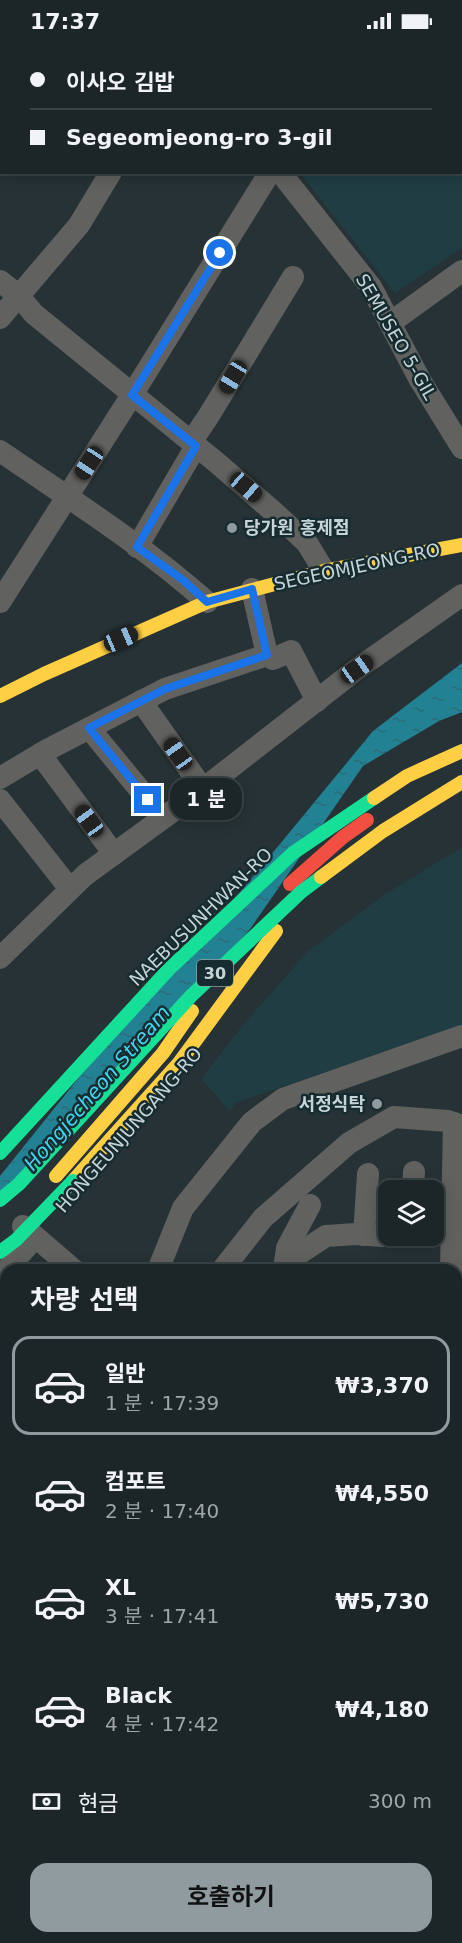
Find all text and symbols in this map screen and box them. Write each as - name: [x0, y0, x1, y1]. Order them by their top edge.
- text: 17:37: [30, 9, 100, 34]
- text: 이사오 김밥: [66, 70, 175, 95]
- text: Segeomjeong-ro 3-gil: [66, 125, 332, 150]
- route start: [206, 239, 233, 266]
- street label: SEMUSEO 5-GIL: [352, 270, 441, 404]
- car: [216, 357, 250, 397]
- car: [72, 443, 106, 483]
- car: [227, 468, 265, 506]
- place label: 당가원 홍제점: [244, 517, 350, 538]
- marker: 당가원 홍제점: [225, 521, 239, 535]
- street label: SEGEOMJEONG-RO: [272, 539, 442, 594]
- car: [101, 624, 141, 654]
- car: [337, 651, 377, 687]
- car: [160, 734, 196, 774]
- callout: 1 분: [169, 779, 241, 821]
- route end: [134, 786, 161, 813]
- text: 1 분: [186, 787, 226, 811]
- car: [71, 801, 107, 841]
- street label: NAEBUSUNHWAN-RO: [125, 843, 276, 990]
- road number: 30: [197, 960, 233, 986]
- water label: Hongjecheon Stream: [19, 1001, 175, 1175]
- street label: HONGEUNJUNGANG-RO: [51, 1043, 206, 1217]
- place label: 서정식탁: [299, 1093, 365, 1114]
- marker: 서정식탁: [370, 1097, 384, 1111]
- map controls: [378, 1180, 444, 1246]
- button: layers: [378, 1180, 444, 1246]
- text: 차량 선택: [30, 1284, 139, 1315]
- icon: car: [33, 1359, 87, 1413]
- text: 일반: [105, 1361, 145, 1386]
- text: ₩3,370: [335, 1373, 429, 1398]
- text: 1 분 · 17:39: [105, 1391, 219, 1415]
- icon: car: [33, 1467, 87, 1521]
- text: 컴포트: [105, 1469, 166, 1494]
- text: ₩4,550: [335, 1481, 429, 1506]
- text: 2 분 · 17:40: [105, 1499, 219, 1523]
- icon: car: [33, 1575, 87, 1629]
- text: XL: [105, 1575, 136, 1600]
- text: ₩5,730: [335, 1589, 429, 1614]
- text: 3 분 · 17:41: [105, 1604, 219, 1628]
- icon: car: [33, 1683, 87, 1737]
- text: Black: [105, 1683, 172, 1708]
- text: ₩4,180: [335, 1697, 429, 1722]
- text: 4 분 · 17:42: [105, 1712, 219, 1736]
- icon: cash: [30, 1785, 63, 1818]
- text: 300 m: [368, 1789, 432, 1813]
- text: 현금: [78, 1791, 118, 1816]
- button: 호출하기: [30, 1863, 432, 1932]

